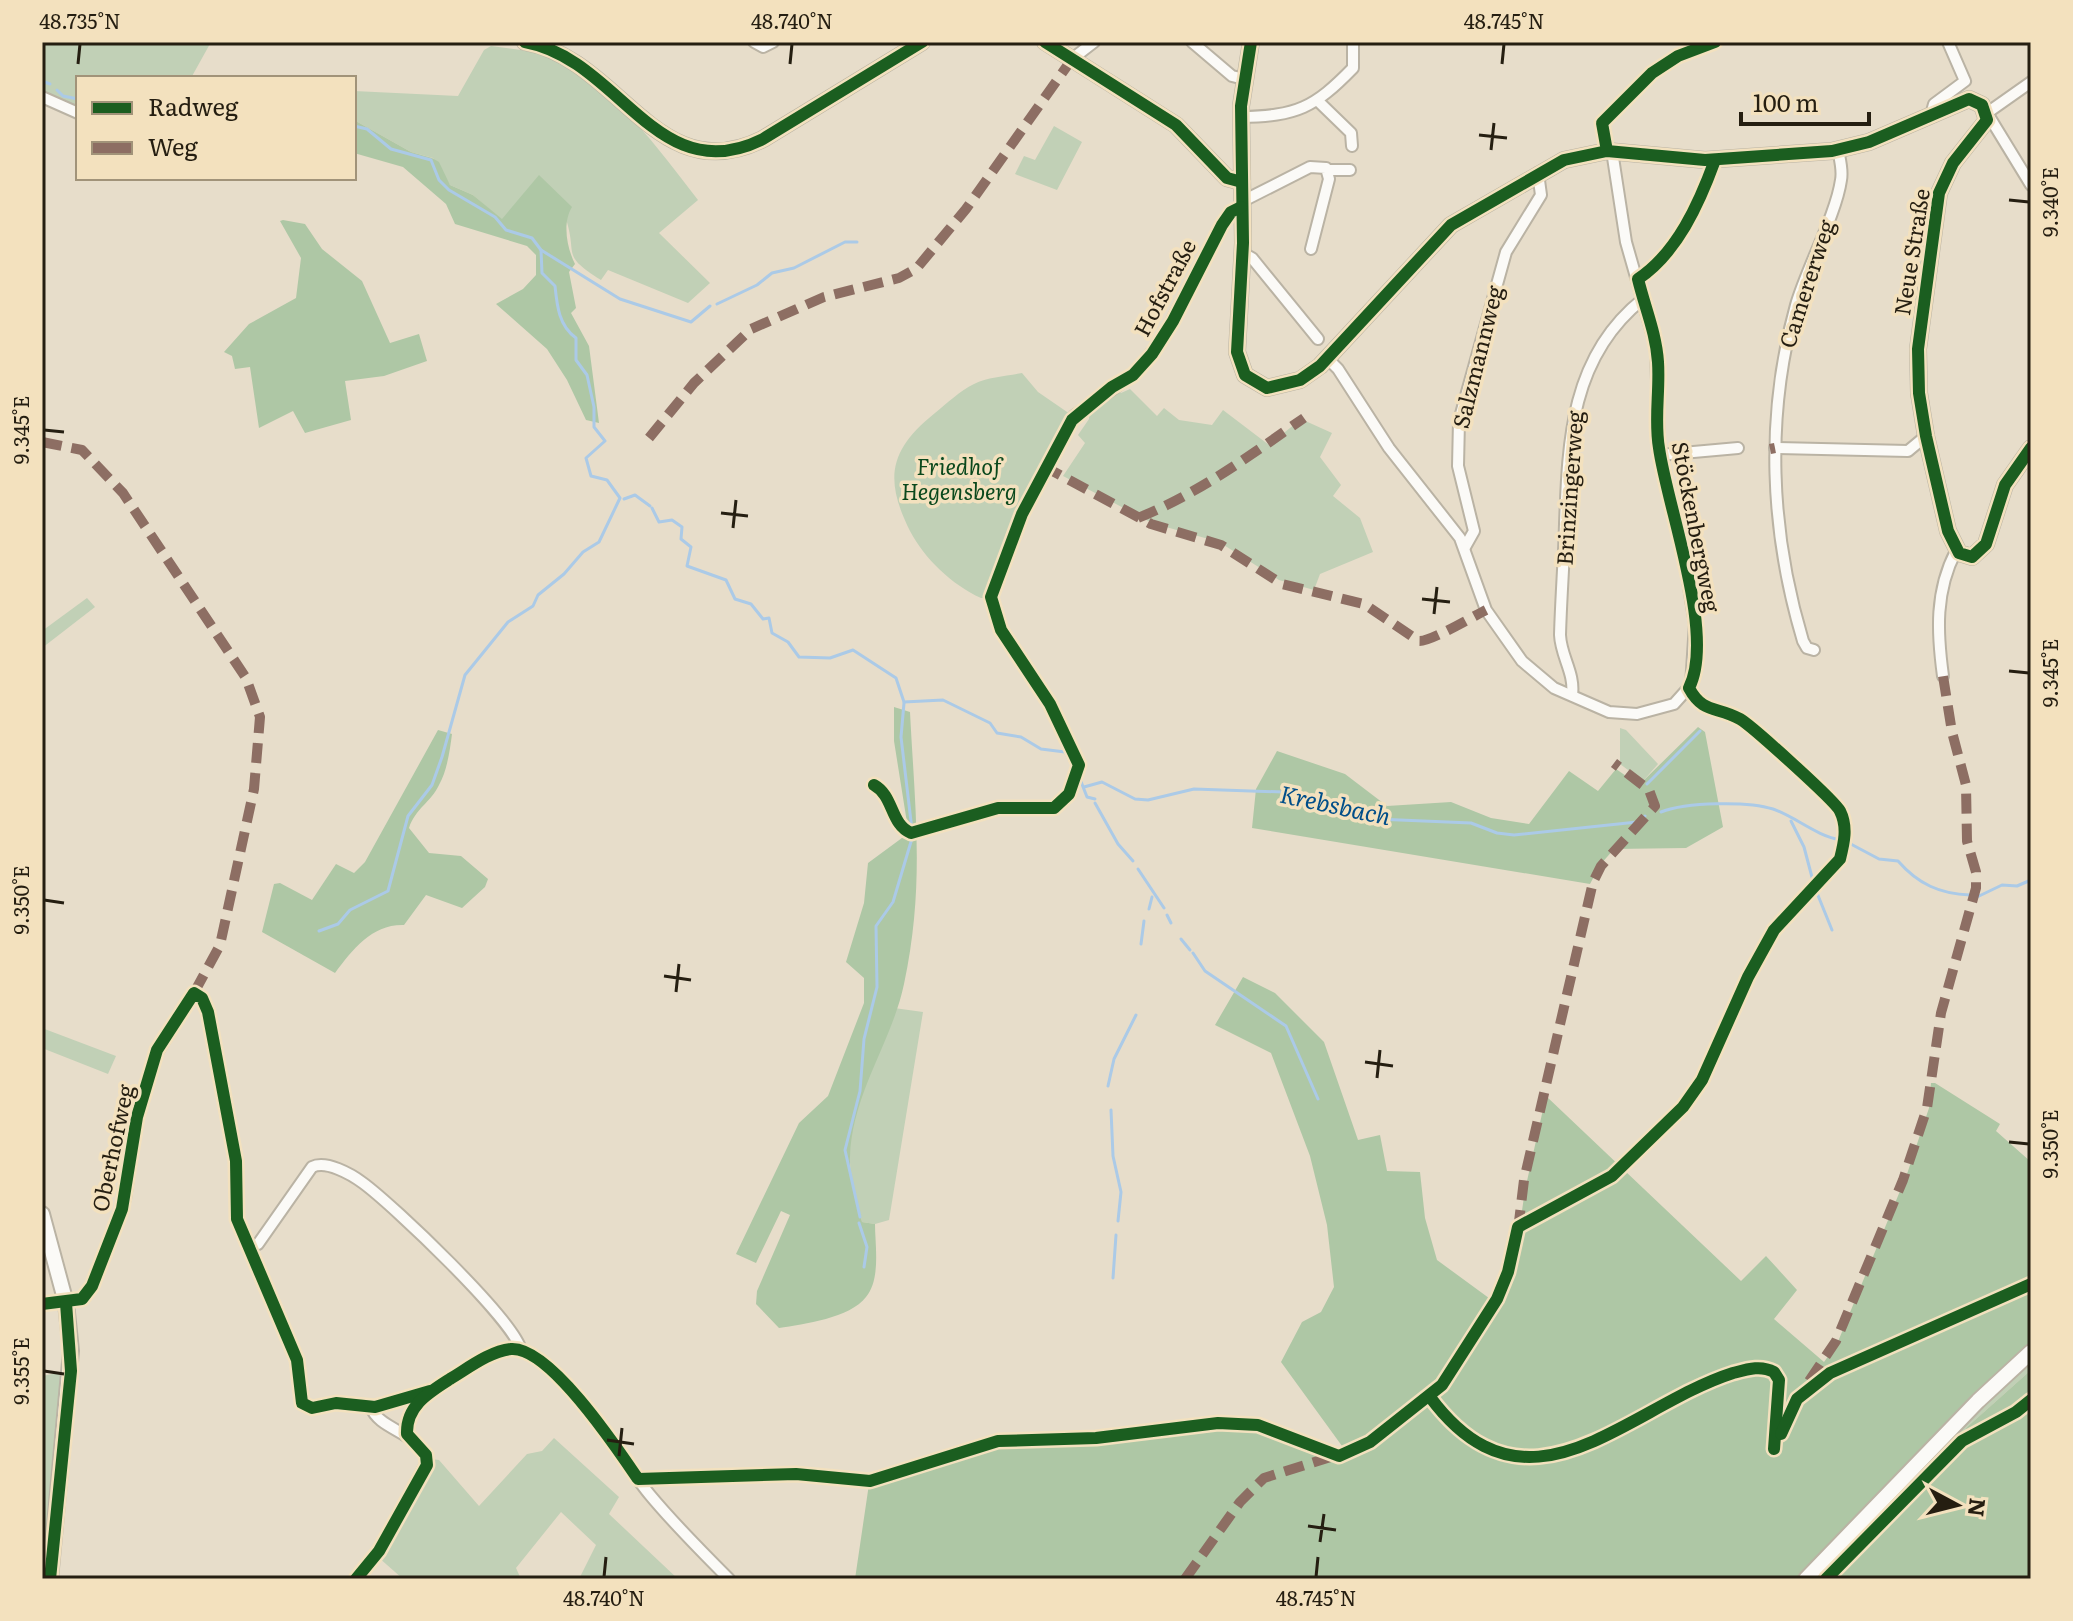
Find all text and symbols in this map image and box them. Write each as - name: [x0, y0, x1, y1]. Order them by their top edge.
- text: 48.735°N: [39, 5, 121, 35]
- text: 48.740°N: [751, 5, 833, 35]
- text: 48.745°N: [1464, 5, 1544, 35]
- legend: [76, 76, 356, 180]
- scale bar: [1741, 76, 1869, 126]
- text: 100 m: [1753, 84, 1819, 119]
- text: Radweg: [148, 88, 239, 123]
- text: Weg: [148, 128, 199, 163]
- text: 9.340°E: [2034, 167, 2064, 237]
- street label: Neue Straße: [1884, 186, 1937, 318]
- street label: Camererweg: [1769, 214, 1842, 352]
- street label: Hofstraße: [1124, 233, 1203, 342]
- street label: Salzmannweg: [1443, 281, 1510, 432]
- text: 9.345°E: [5, 396, 35, 464]
- street label: Brinzingerweg: [1547, 409, 1590, 566]
- street label: Stöckenbergweg: [1665, 439, 1730, 616]
- park label: Friedhof Hegensberg: [901, 449, 1017, 507]
- text: 9.345°E: [2034, 639, 2064, 707]
- water label: Krebsbach: [1277, 775, 1394, 832]
- text: 9.350°E: [5, 866, 35, 934]
- street label: Oberhofweg: [82, 1080, 141, 1214]
- text: 9.350°E: [2034, 1110, 2064, 1178]
- text: 9.355°E: [5, 1337, 35, 1405]
- north arrow: [1917, 1465, 1997, 1545]
- text: N: [1961, 1496, 1996, 1519]
- text: 48.740°N: [563, 1582, 645, 1612]
- text: 48.745°N: [1276, 1582, 1356, 1612]

